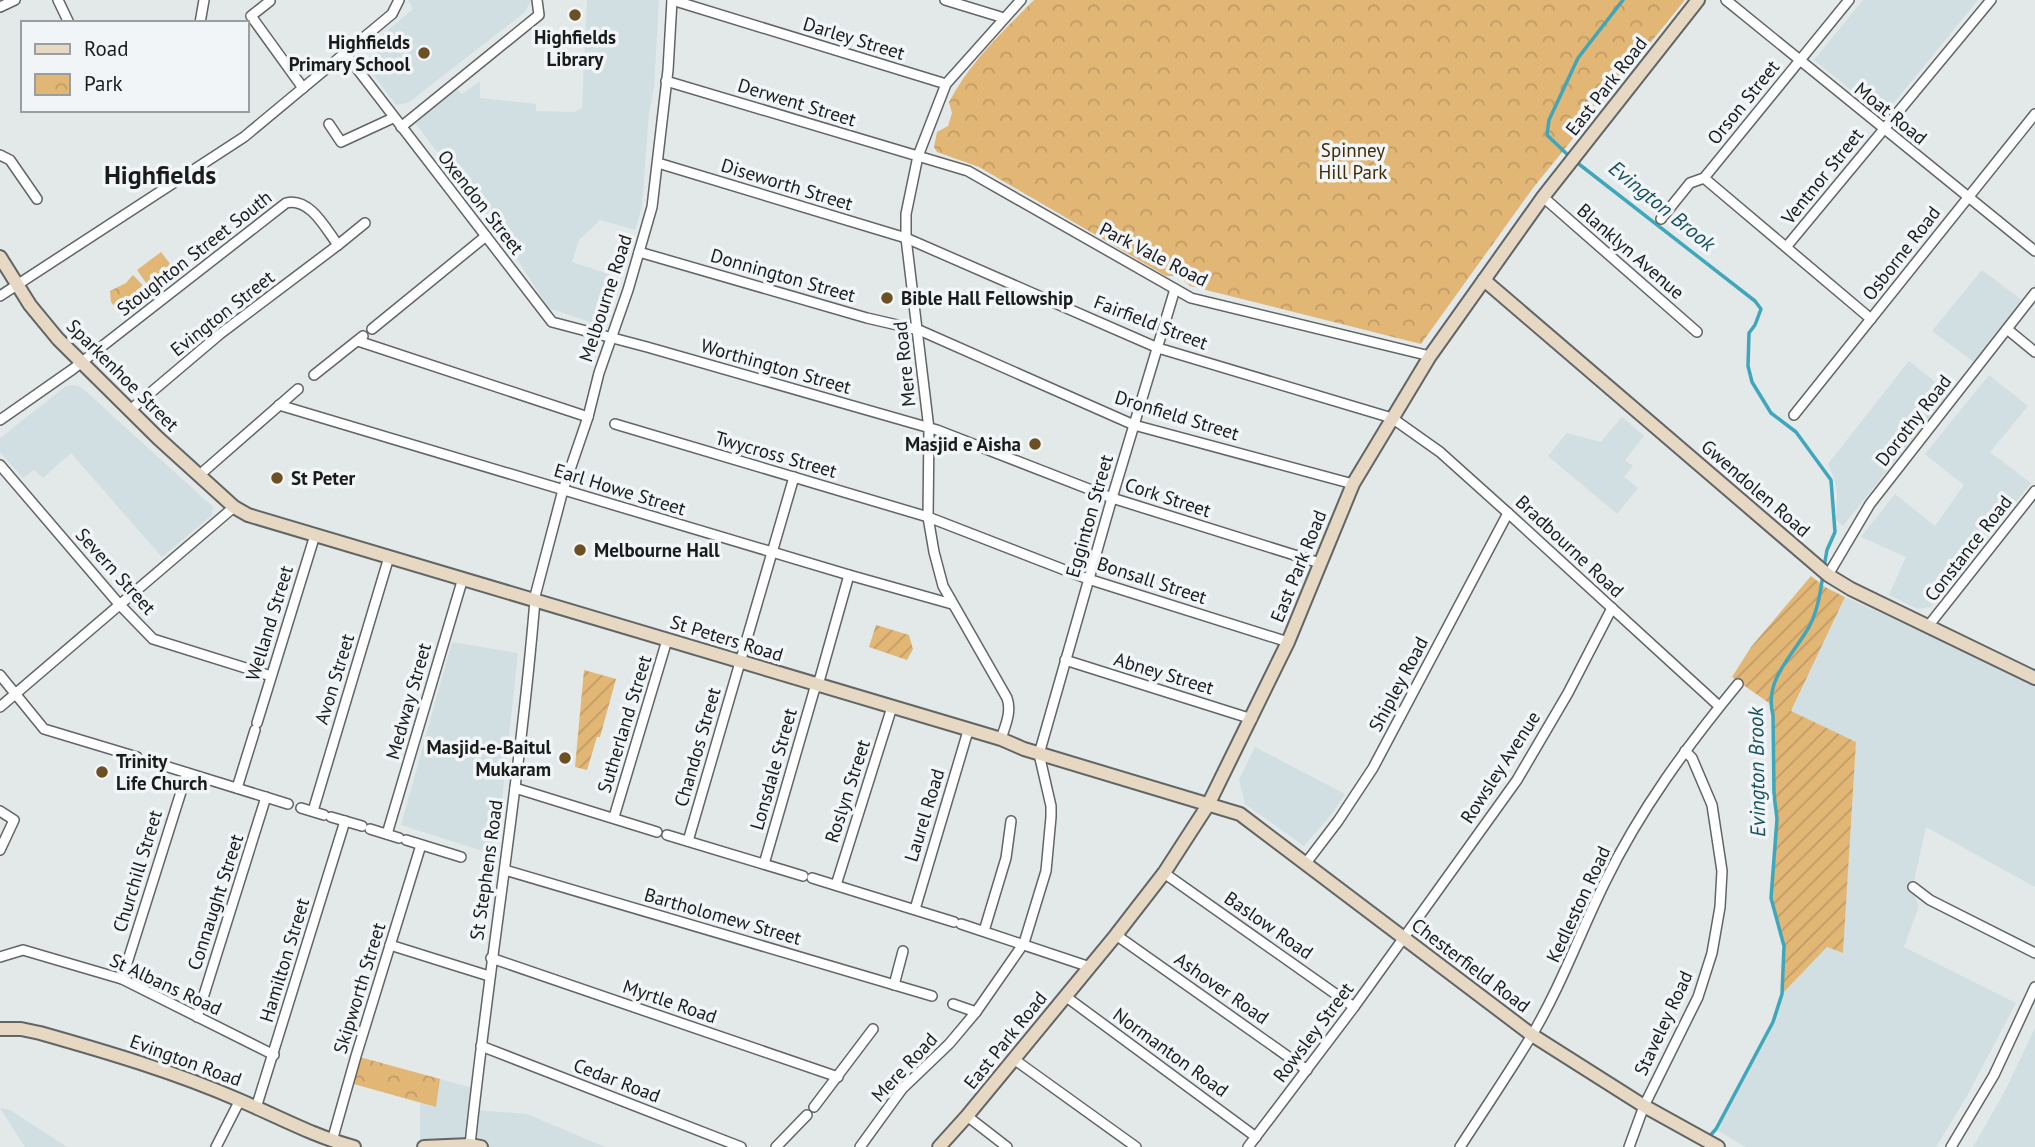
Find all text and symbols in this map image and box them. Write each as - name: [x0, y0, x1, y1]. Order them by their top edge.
- marker: Highfields Library: [567, 7, 583, 23]
- street label: Darley Street: [800, 11, 908, 65]
- legend: [21, 21, 248, 112]
- place label: Highfields Library: [534, 25, 616, 71]
- place label: Highfields Primary School: [289, 30, 410, 76]
- street label: East Park Road: [1560, 32, 1652, 140]
- text: Road: [84, 35, 128, 62]
- marker: Highfields Primary School: [416, 45, 432, 61]
- street label: Orson Street: [1702, 55, 1785, 149]
- text: Park: [84, 70, 123, 97]
- street label: Derwent Street: [735, 73, 860, 132]
- street label: Moat Road: [1850, 76, 1932, 150]
- street label: Ventnor Street: [1775, 123, 1868, 230]
- park label: Spinney Hill Park: [1319, 138, 1387, 184]
- street label: Oxendon Street: [433, 145, 530, 260]
- street label: Diseworth Street: [718, 153, 856, 216]
- water label: Evington Brook: [1603, 154, 1722, 258]
- district label: Highfields: [104, 158, 216, 191]
- street label: Stoughton Street South: [112, 185, 276, 321]
- street label: Blanklyn Avenue: [1572, 198, 1690, 304]
- street label: Osborne Road: [1857, 201, 1945, 305]
- street label: Park Vale Road: [1096, 216, 1212, 292]
- street label: Melbourne Road: [573, 231, 637, 365]
- street label: Donnington Street: [708, 243, 859, 307]
- street label: Evington Street: [165, 265, 279, 361]
- place label: Bible Hall Fellowship: [901, 286, 1073, 310]
- street label: Fairfield Street: [1091, 289, 1212, 355]
- marker: Bible Hall Fellowship: [879, 290, 895, 306]
- street label: Sparkenhoe Street: [62, 314, 185, 437]
- street label: Mere Road: [888, 320, 920, 408]
- street label: Worthington Street: [698, 333, 854, 399]
- street label: Dorothy Road: [1870, 369, 1956, 471]
- street label: Dronfield Street: [1112, 385, 1243, 445]
- street label: Twycross Street: [712, 425, 840, 483]
- place label: Masjid e Aisha: [905, 432, 1021, 456]
- street label: Gwendolen Road: [1697, 434, 1815, 542]
- marker: Masjid e Aisha: [1027, 436, 1043, 452]
- street label: Egginton Street: [1060, 451, 1118, 580]
- street label: Earl Howe Street: [551, 458, 689, 521]
- place label: St Peter: [291, 466, 356, 490]
- marker: St Peter: [269, 470, 285, 486]
- street label: Cork Street: [1122, 472, 1215, 522]
- street label: Bradbourne Road: [1511, 490, 1629, 602]
- street label: Constance Road: [1919, 490, 2017, 606]
- street label: East Park Road: [1265, 506, 1331, 626]
- street label: Severn Street: [71, 523, 162, 620]
- place label: Melbourne Hall: [594, 538, 720, 562]
- marker: Melbourne Hall: [572, 542, 588, 558]
- street label: Bonsall Street: [1094, 551, 1210, 609]
- street label: Welland Street: [240, 562, 298, 684]
- street label: St Peters Road: [668, 609, 786, 667]
- street label: Avon Street: [309, 630, 359, 727]
- street label: Shipley Road: [1363, 632, 1433, 736]
- street label: Medway Street: [380, 639, 436, 762]
- street label: Abney Street: [1111, 646, 1217, 700]
- street label: Sutherland Street: [592, 652, 656, 796]
- street label: Chandos Street: [669, 684, 726, 809]
- street label: Lonsdale Street: [744, 705, 802, 833]
- water label: Evington Brook: [1742, 705, 1771, 837]
- street label: Rowsley Avenue: [1455, 706, 1545, 828]
- place label: Masjid-e-Baitul Mukaram: [426, 735, 551, 781]
- street label: Roslyn Street: [819, 736, 875, 846]
- place label: Trinity Life Church: [116, 749, 208, 795]
- marker: Masjid-e-Baitul Mukaram: [557, 750, 573, 766]
- marker: Trinity Life Church: [94, 764, 110, 780]
- street label: Laurel Road: [898, 766, 950, 864]
- street label: St Stephens Road: [464, 798, 508, 942]
- street label: Churchill Street: [107, 806, 167, 935]
- street label: Connaught Street: [182, 831, 248, 973]
- street label: Kedleston Road: [1541, 842, 1615, 966]
- street label: Bartholomew Street: [642, 882, 805, 950]
- street label: Baslow Road: [1220, 886, 1318, 964]
- street label: Hamilton Street: [254, 894, 314, 1025]
- street label: Chesterfield Road: [1407, 913, 1535, 1017]
- street label: Skipworth Street: [328, 919, 390, 1056]
- street label: Ashover Road: [1170, 947, 1274, 1029]
- street label: St Albans Road: [106, 948, 226, 1020]
- street label: Staveley Road: [1628, 967, 1698, 1079]
- street label: Myrtle Road: [620, 974, 720, 1028]
- street label: Rowsley Street: [1268, 977, 1359, 1087]
- street label: East Park Road: [958, 986, 1052, 1094]
- street label: Normanton Road: [1109, 1002, 1233, 1102]
- street label: Mere Road: [866, 1027, 942, 1107]
- street label: Evington Road: [127, 1029, 245, 1091]
- street label: Cedar Road: [570, 1052, 664, 1108]

